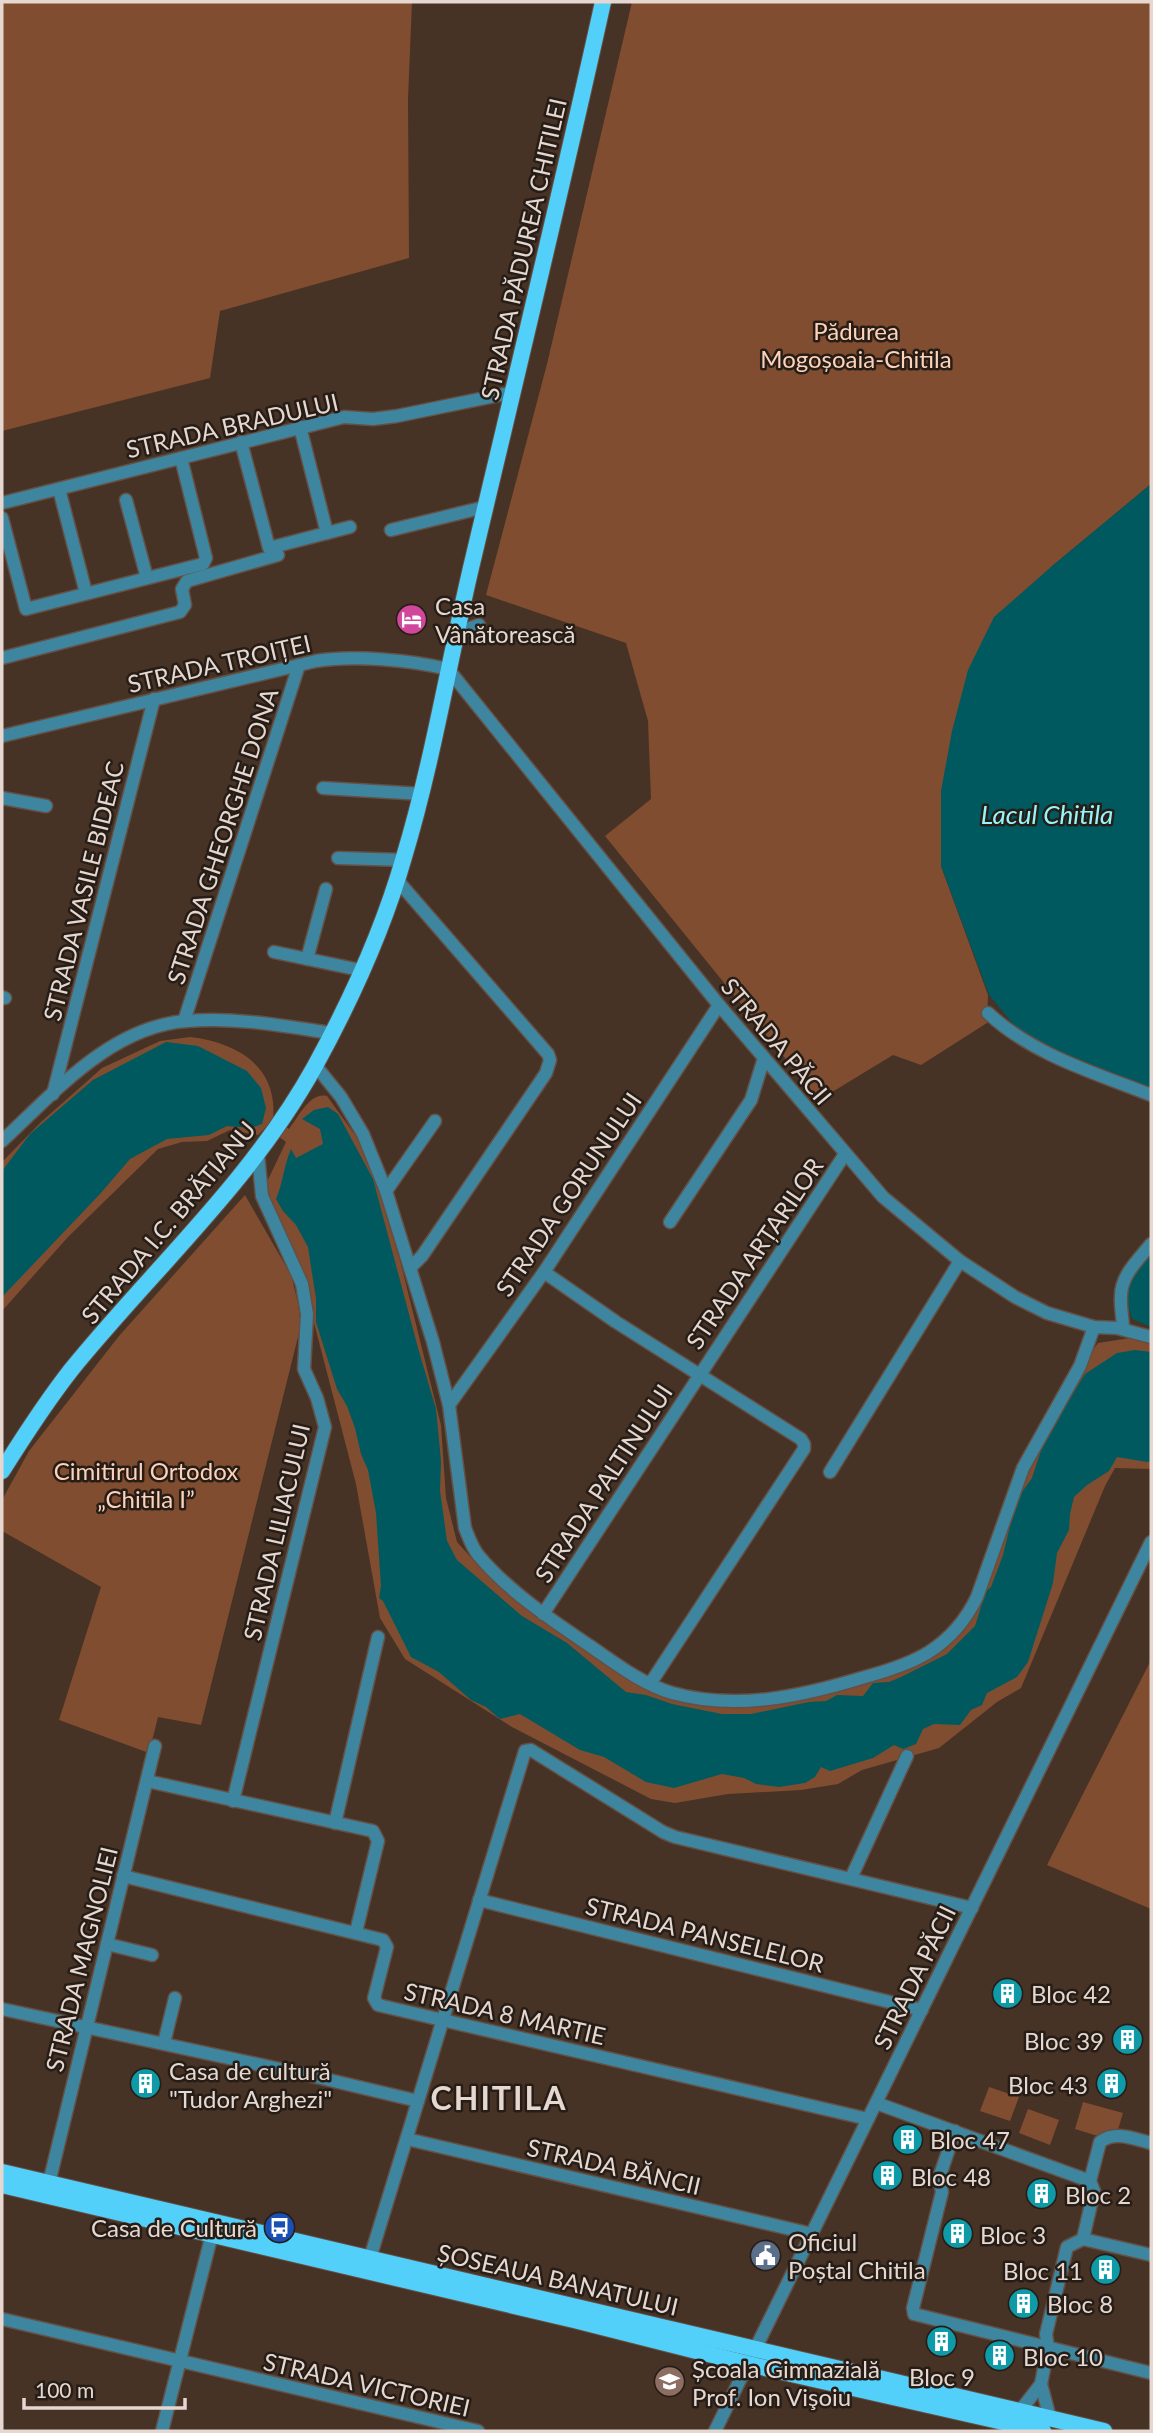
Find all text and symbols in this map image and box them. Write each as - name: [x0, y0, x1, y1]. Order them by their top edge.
- street label: STRADA PĂDUREA CHITILEI: [474, 95, 572, 403]
- park label: Pădurea Mogoșoaia-Chitila: [760, 316, 952, 373]
- street label: STRADA BRADULUI: [123, 387, 341, 463]
- place label: Casa Vânătorească: [435, 591, 575, 648]
- hotel icon: Casa Vânătorească: [395, 602, 429, 636]
- street label: STRADA TROIȚEI: [125, 628, 313, 698]
- street label: STRADA GHEORGHE DONA: [160, 684, 284, 988]
- street label: STRADA VASILE BIDEAC: [37, 758, 129, 1024]
- water label: Lacul Chitila: [981, 798, 1113, 830]
- street label: STRADA PĂCII: [716, 972, 838, 1110]
- street label: STRADA GORUNULUI: [489, 1087, 647, 1301]
- street label: STRADA I.C. BRĂTIANU: [75, 1115, 261, 1329]
- street label: STRADA ARȚARILOR: [679, 1152, 829, 1354]
- street label: STRADA PALTINULUI: [528, 1379, 678, 1587]
- street label: STRADA LILIACULUI: [237, 1421, 315, 1643]
- park label: Cimitirul Ortodox „Chitila I”: [54, 1456, 238, 1513]
- street label: STRADA MAGNOLIEI: [39, 1844, 123, 2074]
- street label: STRADA PANSELELOR: [583, 1890, 827, 1978]
- street label: STRADA PĂCII: [867, 1900, 961, 2054]
- street label: STRADA 8 MARTIE: [402, 1976, 608, 2050]
- building icon: Bloc 42: [991, 1976, 1025, 2010]
- place label: Bloc 42: [1031, 1979, 1111, 2008]
- building icon: Bloc 39: [1110, 2023, 1144, 2057]
- place label: Bloc 39: [1024, 2026, 1104, 2055]
- place label: Casa de cultură "Tudor Arghezi": [169, 2056, 332, 2113]
- building icon: Casa de cultură "Tudor Arghezi": [129, 2067, 163, 2101]
- building icon: Bloc 43: [1094, 2067, 1128, 2101]
- place label: Bloc 43: [1008, 2070, 1088, 2099]
- district label: CHITILA: [431, 2078, 567, 2117]
- building icon: Bloc 47: [890, 2122, 924, 2156]
- place label: Bloc 47: [930, 2125, 1010, 2154]
- street label: STRADA BĂNCII: [524, 2132, 704, 2200]
- building icon: Bloc 48: [871, 2159, 905, 2193]
- place label: Bloc 48: [911, 2162, 991, 2191]
- building icon: Bloc 2: [1025, 2177, 1059, 2211]
- place label: Bloc 2: [1065, 2180, 1131, 2209]
- bus stop icon: Casa de Cultură: [263, 2210, 297, 2244]
- place label: Casa de Cultură: [91, 2213, 257, 2242]
- building icon: Bloc 3: [940, 2217, 974, 2251]
- place label: Bloc 3: [980, 2220, 1046, 2249]
- place label: Oficiul Poștal Chitila: [788, 2227, 926, 2284]
- street label: ȘOSEAUA BANATULUI: [435, 2237, 681, 2321]
- public building icon: Oficiul Poștal Chitila: [748, 2238, 782, 2272]
- building icon: Bloc 11: [1089, 2253, 1123, 2287]
- place label: Bloc 11: [1003, 2256, 1083, 2285]
- building icon: Bloc 8: [1007, 2286, 1041, 2320]
- place label: Bloc 8: [1047, 2289, 1113, 2318]
- building icon: Bloc 9: [925, 2325, 959, 2359]
- building icon: Bloc 10: [983, 2339, 1017, 2373]
- place label: Bloc 10: [1023, 2342, 1103, 2371]
- street label: STRADA VICTORIEI: [261, 2346, 473, 2422]
- place label: Școala Gimnazială Prof. Ion Vişoiu: [692, 2354, 880, 2411]
- place label: Bloc 9: [909, 2362, 975, 2391]
- school or university icon: Școala Gimnazială Prof. Ion Vişoiu: [652, 2365, 686, 2399]
- scale bar: [24, 2366, 186, 2410]
- text: 100 m: [35, 2377, 94, 2402]

